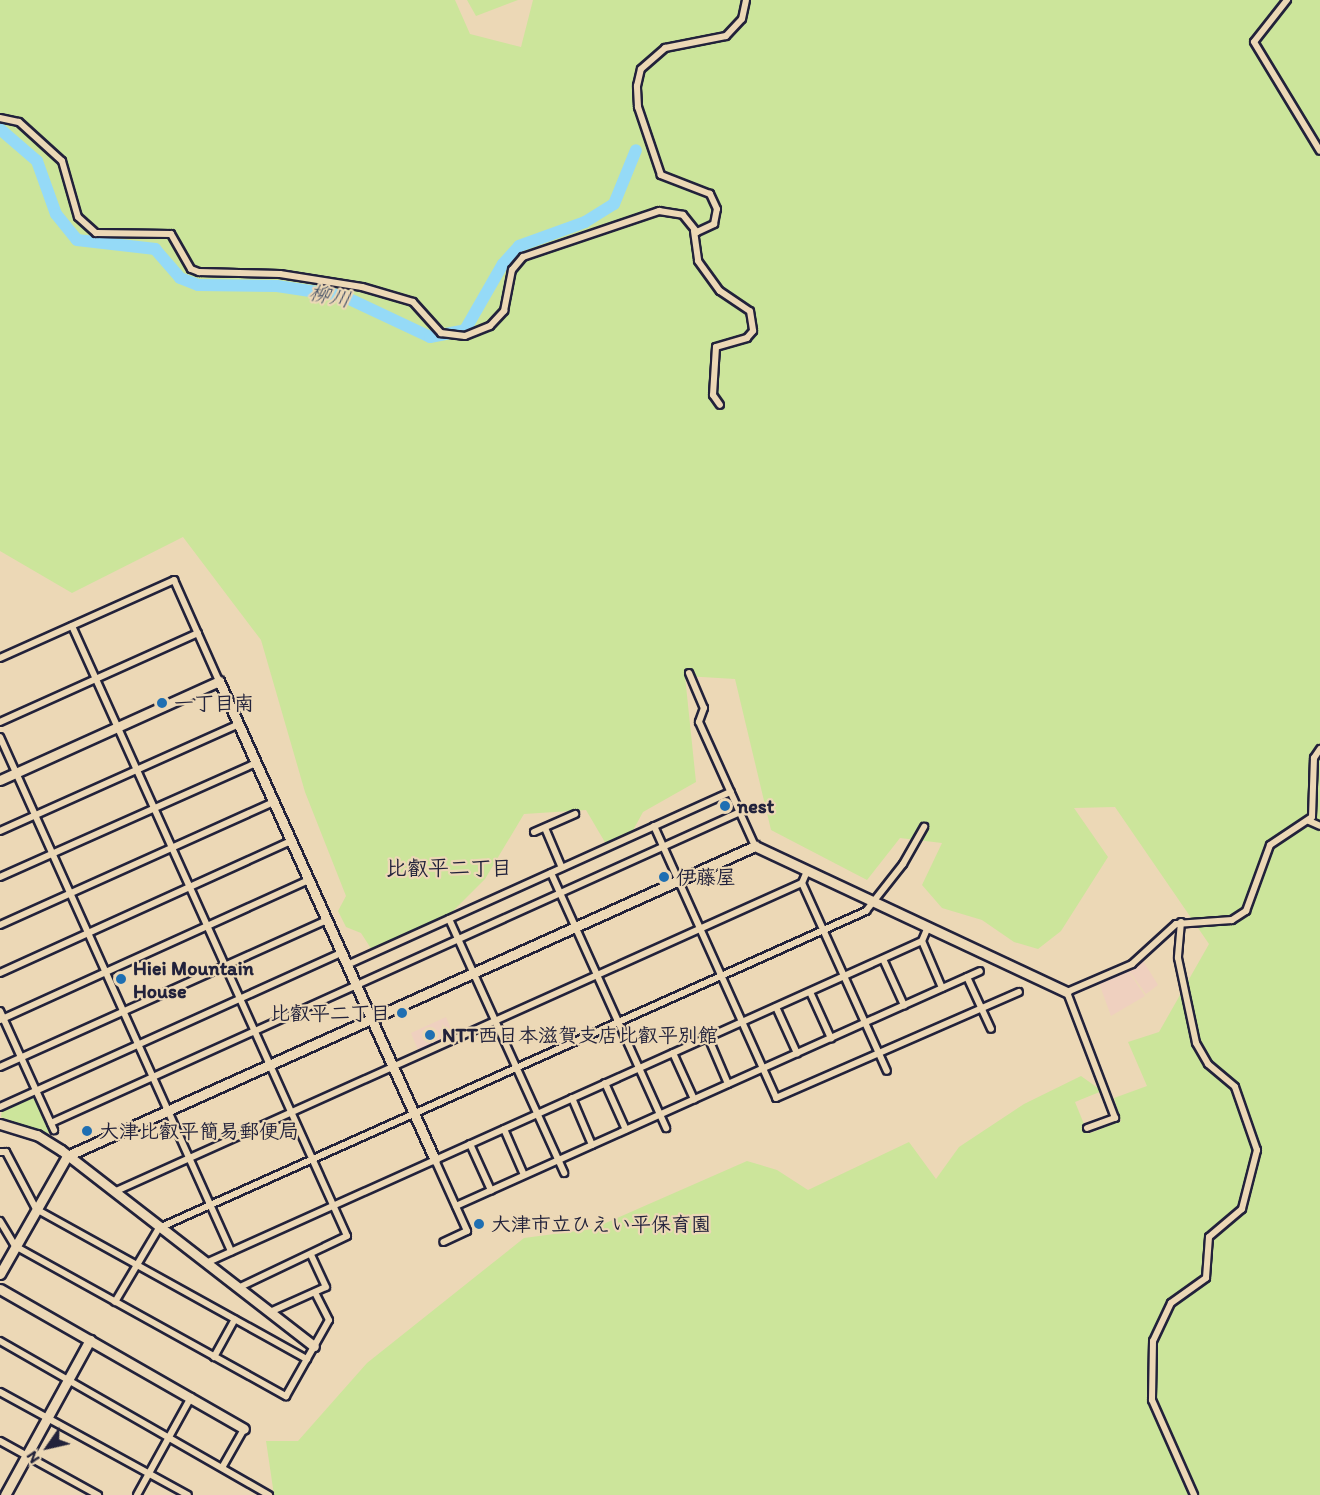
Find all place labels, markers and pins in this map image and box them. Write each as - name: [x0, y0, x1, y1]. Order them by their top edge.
- place label: 一丁目南: [174, 691, 254, 715]
- marker: 一丁目南: [155, 696, 169, 710]
- place label: nest: [737, 794, 774, 818]
- marker: nest: [718, 799, 732, 813]
- place label: 伊藤屋: [676, 865, 736, 889]
- marker: 伊藤屋: [657, 870, 671, 884]
- place label: Hiei Mountain House: [133, 956, 254, 1003]
- marker: Hiei Mountain House: [114, 972, 128, 986]
- place label: 比叡平二丁目: [270, 1001, 390, 1025]
- marker: 比叡平二丁目: [395, 1006, 409, 1020]
- place label: NTT西日本滋賀支店比叡平別館: [442, 1023, 718, 1047]
- marker: NTT西日本滋賀支店比叡平別館: [423, 1028, 437, 1042]
- place label: 大津比叡平簡易郵便局: [99, 1119, 299, 1143]
- marker: 大津比叡平簡易郵便局: [80, 1124, 94, 1138]
- place label: 大津市立ひえい平保育園: [491, 1212, 711, 1236]
- marker: 大津市立ひえい平保育園: [472, 1217, 486, 1231]

